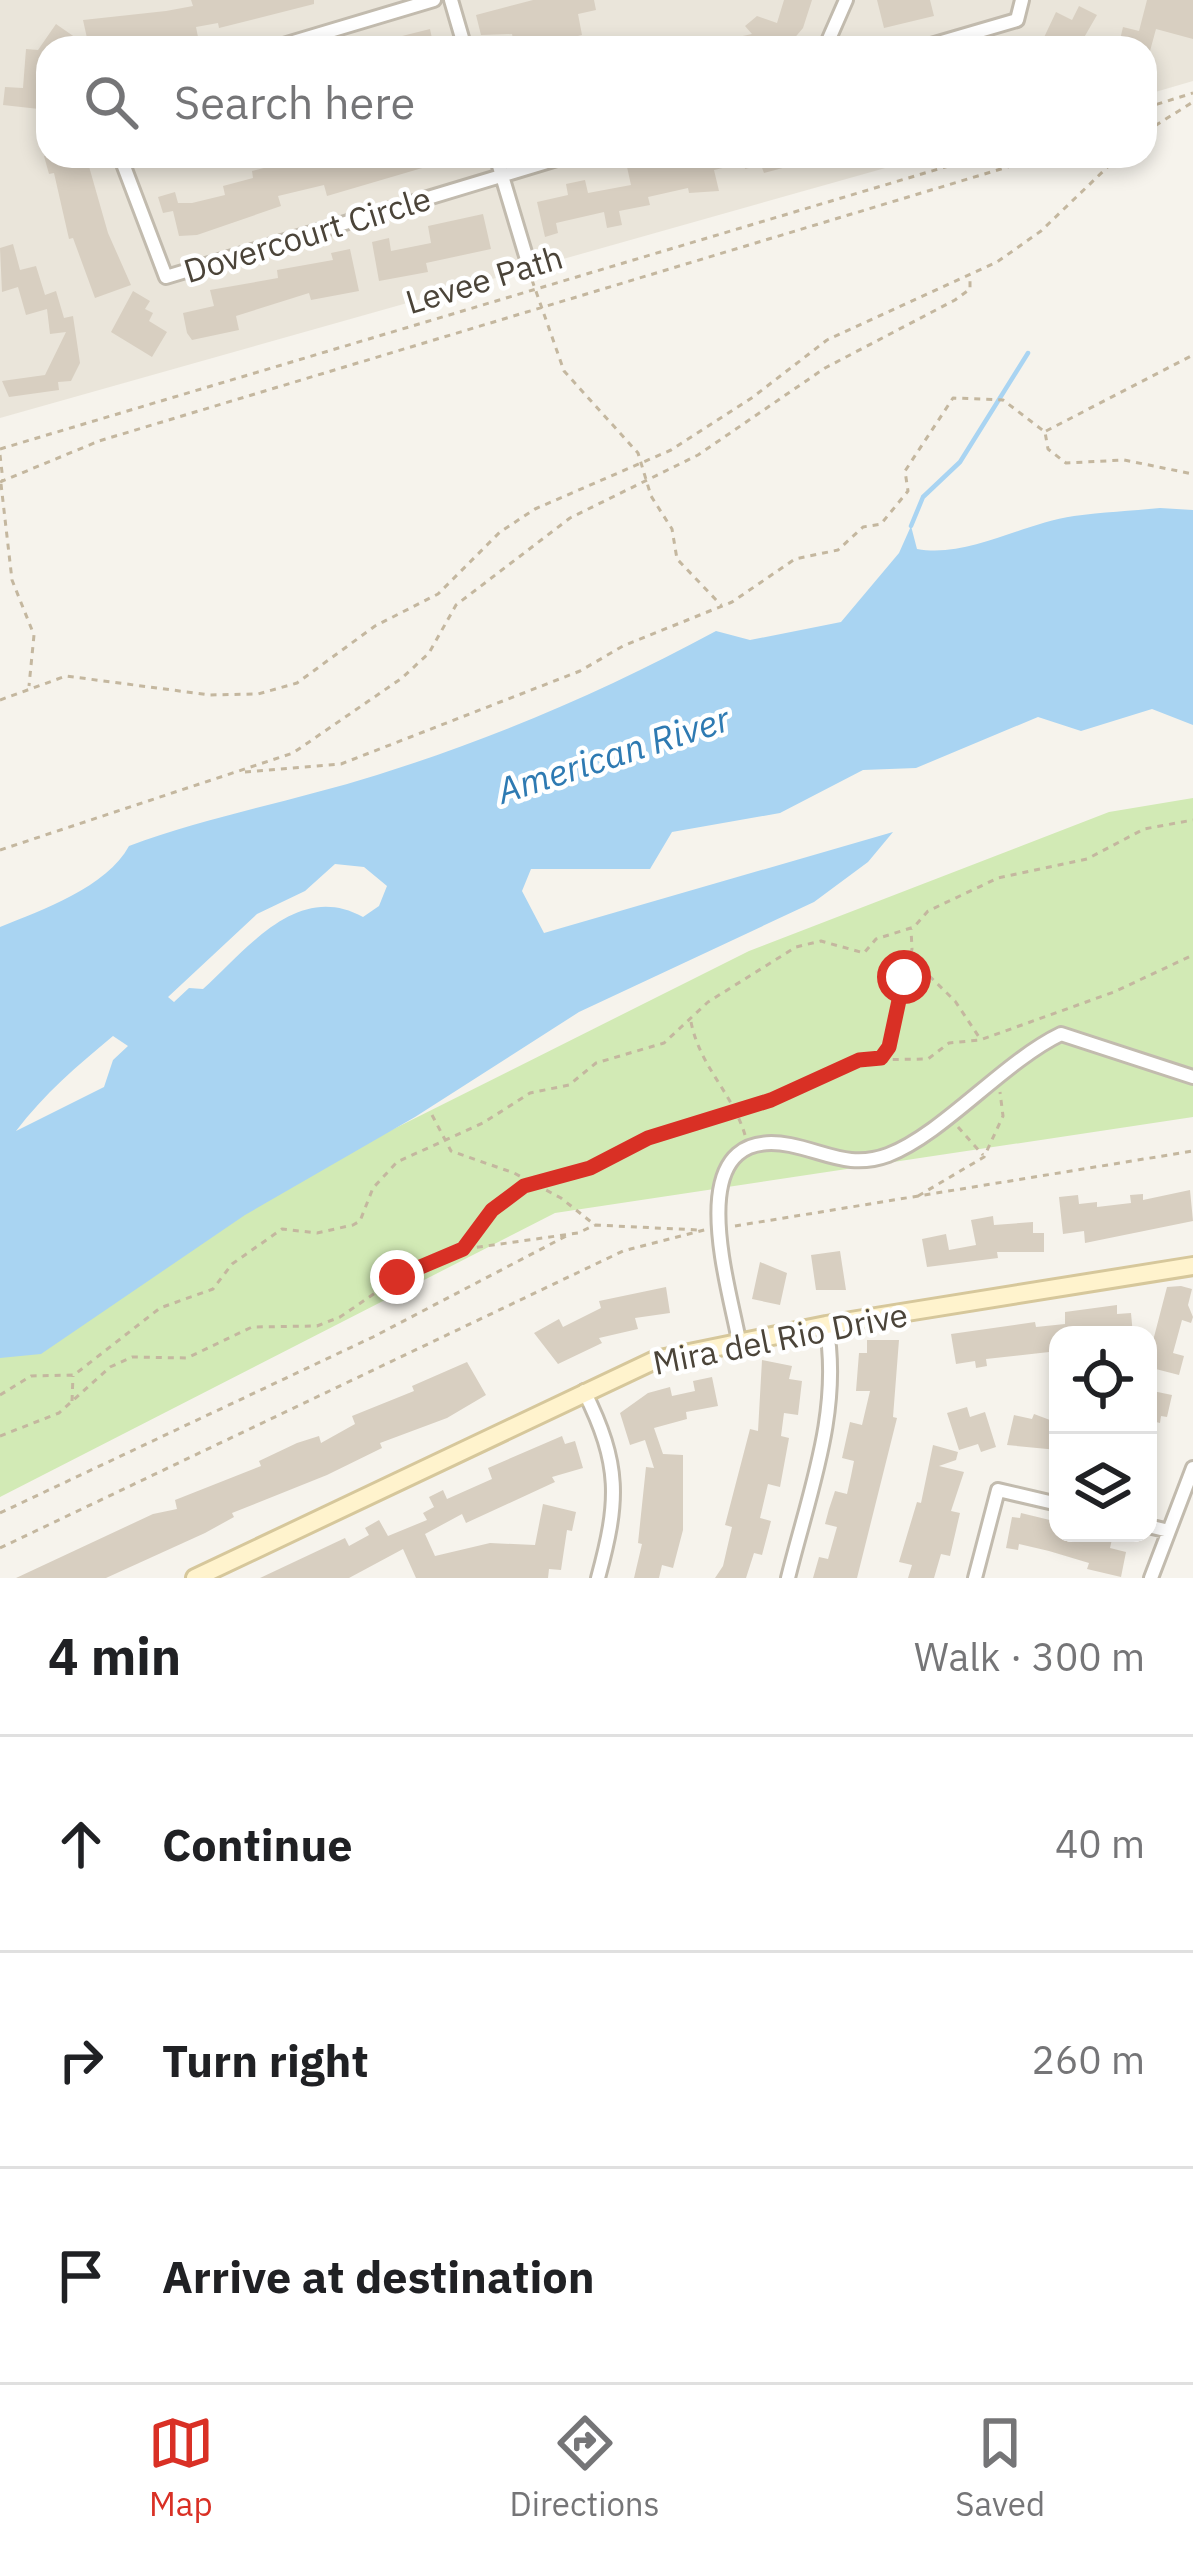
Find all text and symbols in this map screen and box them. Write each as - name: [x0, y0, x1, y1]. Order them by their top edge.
- search box: [36, 36, 1157, 168]
- icon: search: [78, 69, 144, 135]
- text: Search here: [174, 73, 415, 131]
- street label: Dovercourt Circle: [178, 176, 436, 292]
- street label: Levee Path: [400, 235, 568, 323]
- water label: American River: [490, 694, 736, 814]
- route start: [877, 950, 931, 1004]
- route end: [370, 1250, 424, 1304]
- street label: Mira del Rio Drive: [649, 1292, 911, 1384]
- map controls: [1049, 1326, 1157, 1542]
- button: locate: [1049, 1326, 1157, 1434]
- button: layers: [1049, 1434, 1157, 1542]
- text: 4 min: [48, 1623, 181, 1689]
- text: Walk · 300 m: [914, 1631, 1145, 1682]
- icon: ahead: [48, 1811, 114, 1877]
- text: Continue: [162, 1815, 353, 1873]
- text: 40 m: [1055, 1818, 1145, 1869]
- icon: right: [48, 2027, 114, 2093]
- text: Turn right: [162, 2031, 369, 2089]
- text: 260 m: [1032, 2034, 1145, 2085]
- icon: arrive: [48, 2243, 114, 2309]
- text: Arrive at destination: [162, 2247, 595, 2305]
- tab: Map: [148, 2410, 214, 2525]
- tab: Directions: [510, 2410, 660, 2525]
- tab: Saved: [955, 2410, 1045, 2525]

